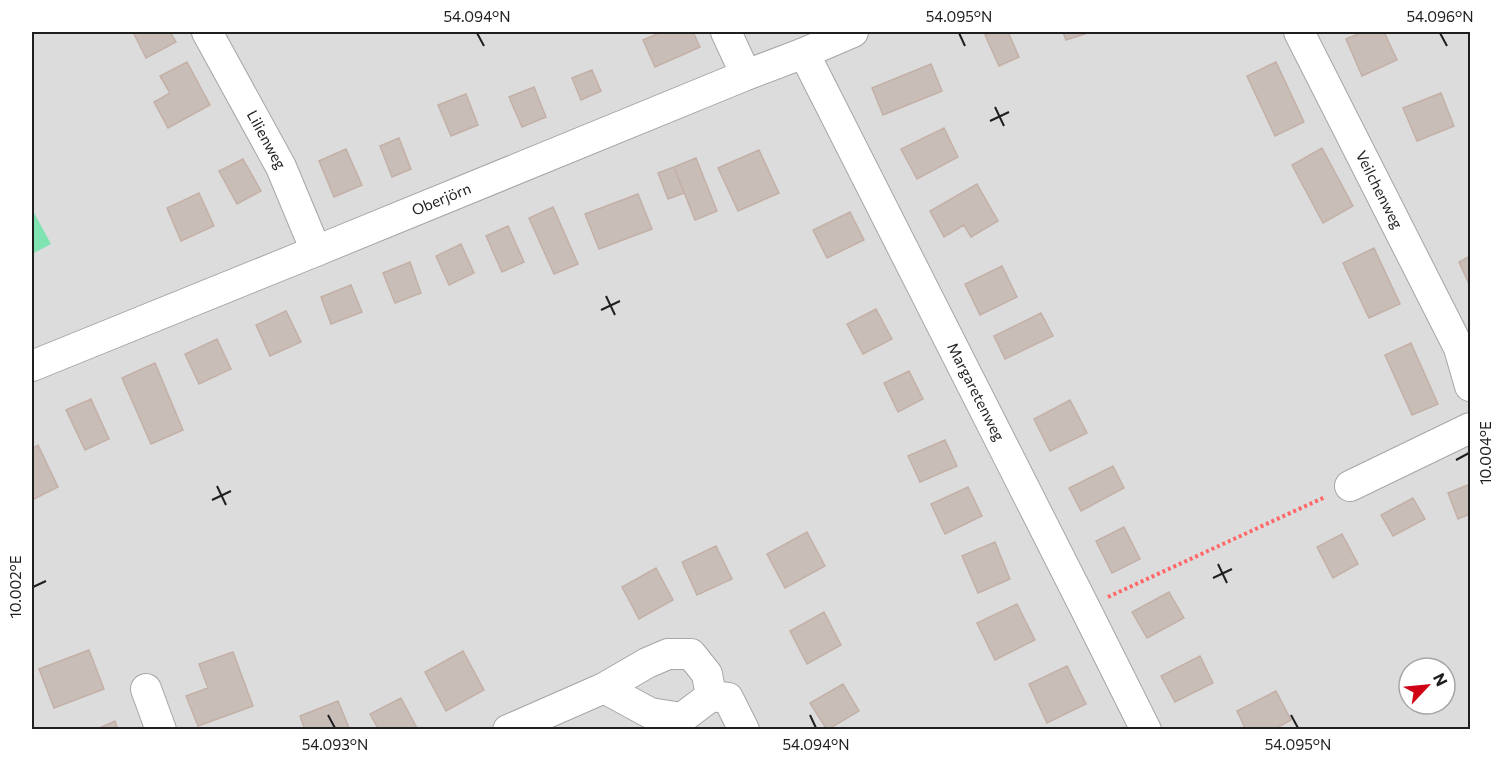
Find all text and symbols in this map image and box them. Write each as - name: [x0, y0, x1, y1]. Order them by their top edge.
- text: 54.094°N: [443, 7, 511, 25]
- text: 54.095°N: [926, 7, 992, 25]
- text: 54.096°N: [1406, 7, 1474, 25]
- street label: Lilienweg: [244, 107, 290, 172]
- street label: Veilchenweg: [1353, 147, 1407, 231]
- street label: Oberjörn: [409, 179, 473, 219]
- street label: Margaretenweg: [944, 339, 1009, 444]
- text: 10.004°E: [1476, 421, 1494, 485]
- text: 10.002°E: [6, 555, 24, 619]
- north arrow: [1397, 656, 1457, 716]
- text: N: [1430, 670, 1452, 689]
- text: 54.093°N: [302, 735, 368, 753]
- text: 54.094°N: [782, 735, 850, 753]
- text: 54.095°N: [1265, 735, 1331, 753]

